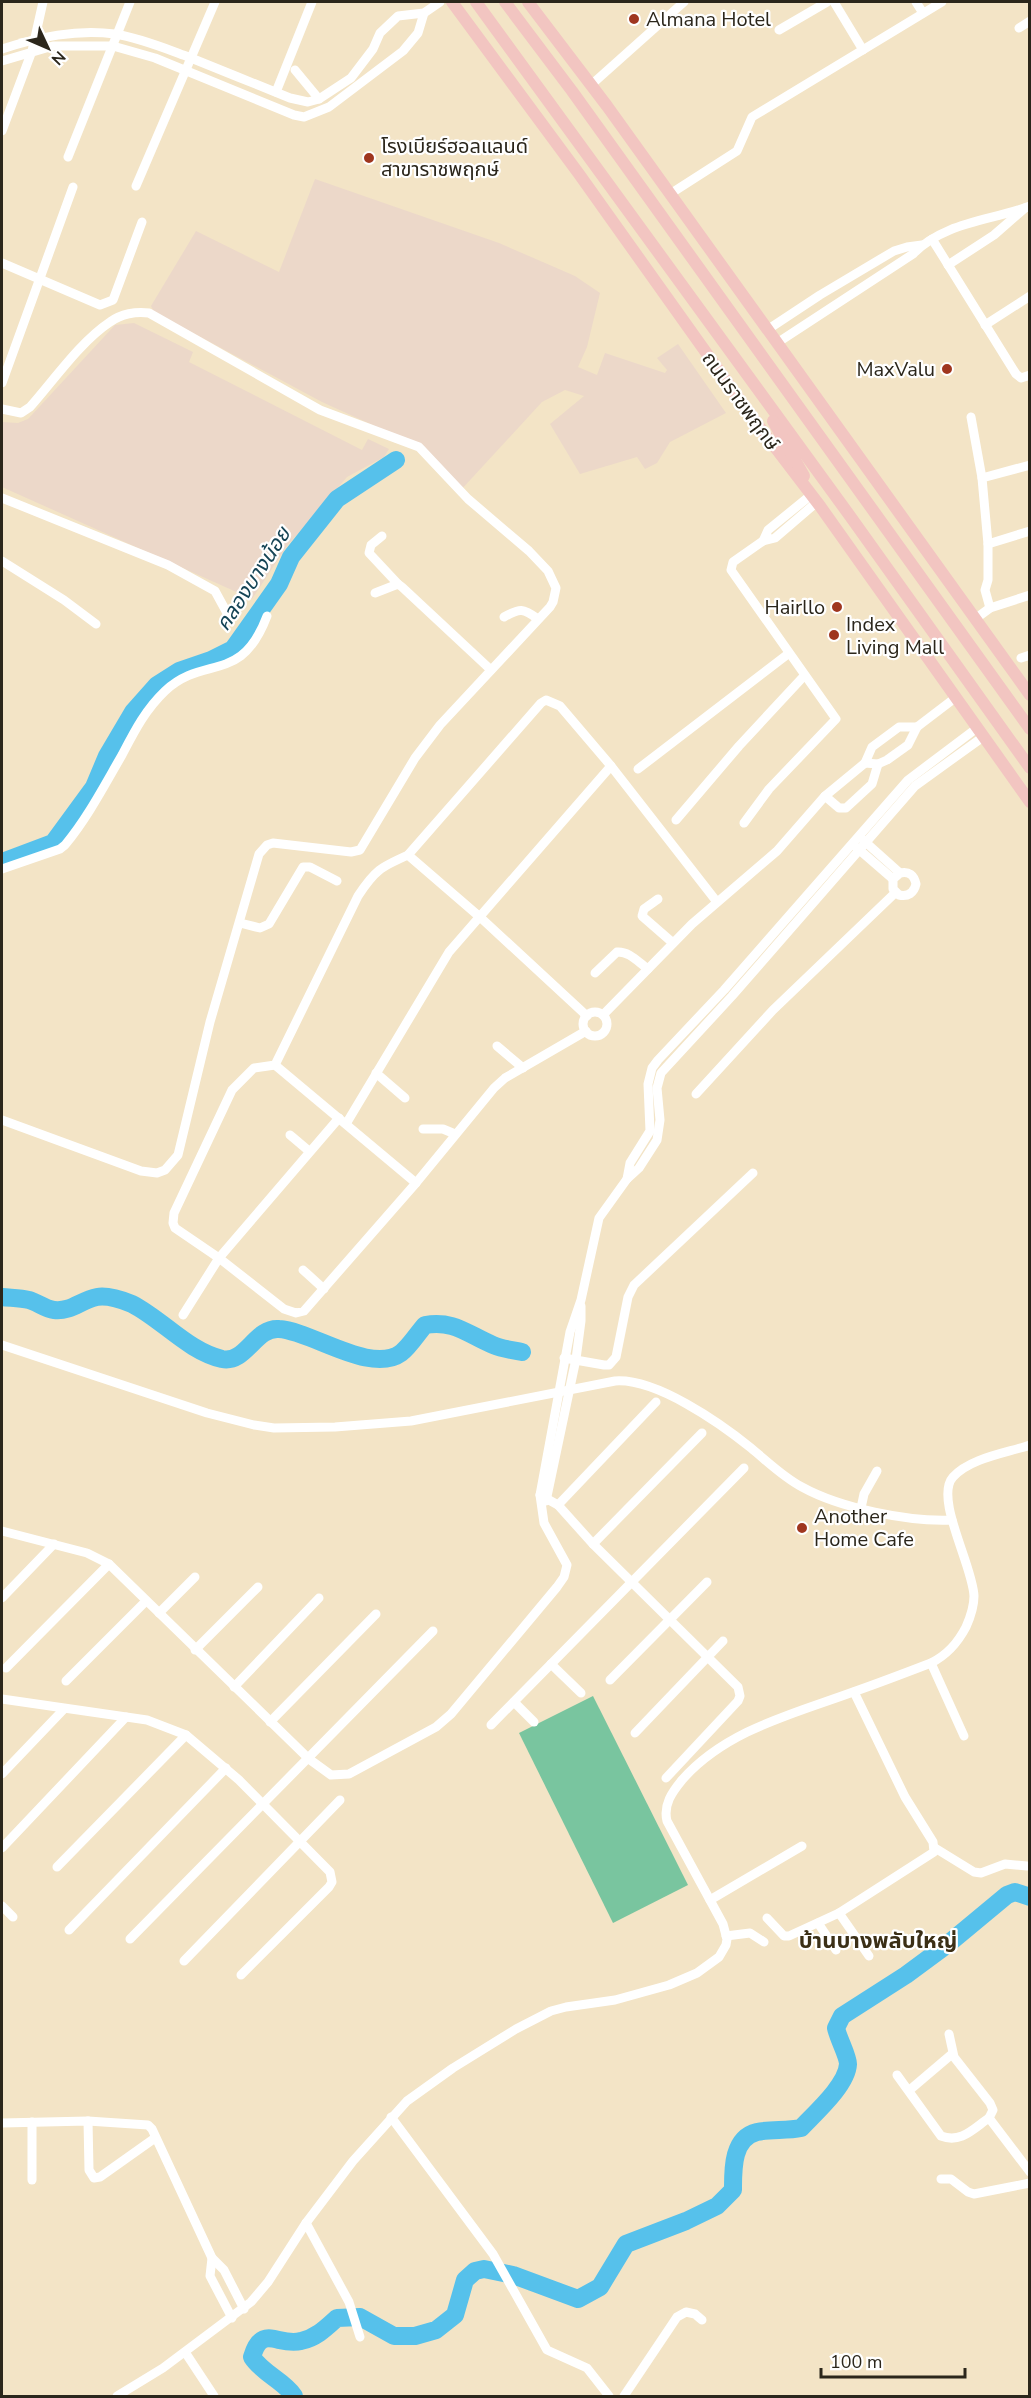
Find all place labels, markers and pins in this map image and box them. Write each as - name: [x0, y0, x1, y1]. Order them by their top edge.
- place label: Almana Hotel: [646, 6, 771, 33]
- marker: Almana Hotel: [627, 12, 641, 26]
- place label: โรงเบียร์ฮอลแลนด์ สาขาราชพฤกษ์: [381, 133, 528, 183]
- marker: โรงเบียร์ฮอลแลนด์ สาขาราชพฤกษ์: [362, 151, 376, 165]
- place label: MaxValu: [856, 356, 935, 383]
- marker: MaxValu: [940, 362, 954, 376]
- place label: Hairllo: [765, 594, 825, 621]
- marker: Hairllo: [830, 600, 844, 614]
- place label: Index Living Mall: [846, 611, 944, 661]
- marker: Index Living Mall: [827, 628, 841, 642]
- place label: Another Home Cafe: [814, 1503, 914, 1553]
- marker: Another Home Cafe: [795, 1521, 809, 1535]

